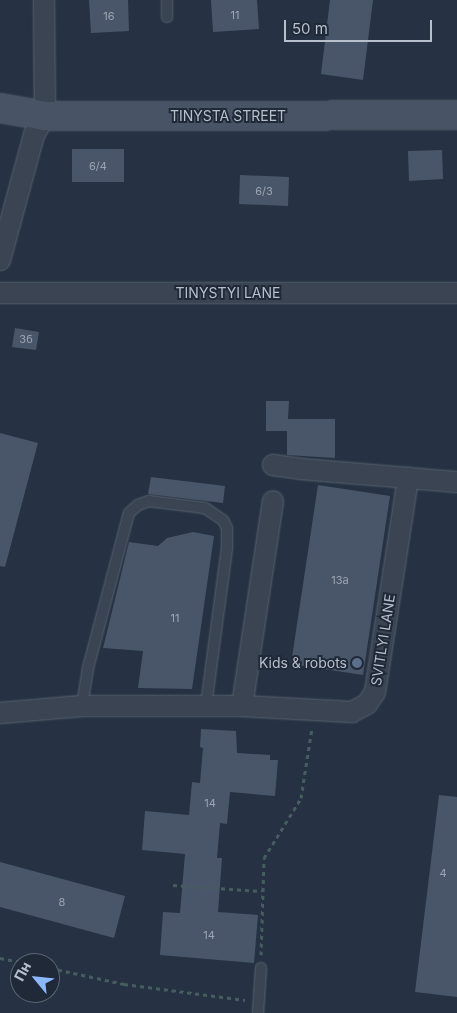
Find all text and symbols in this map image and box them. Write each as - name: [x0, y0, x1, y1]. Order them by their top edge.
- house number: 11: [231, 8, 239, 22]
- house number: 16: [103, 9, 115, 23]
- scale bar: [287, 10, 434, 42]
- text: 50 m: [292, 19, 328, 38]
- street label: TINYSTA STREET: [170, 108, 286, 124]
- house number: 6/4: [89, 159, 107, 173]
- house number: 6/3: [255, 184, 273, 198]
- street label: TINYSTYI LANE: [176, 285, 280, 301]
- house number: 3б: [19, 332, 33, 346]
- house number: 13а: [331, 573, 349, 587]
- street label: SVITLYI LANE: [367, 593, 399, 687]
- house number: 11: [171, 611, 179, 625]
- place label: Kids & robots: [259, 655, 347, 671]
- marker: Kids & robots: [351, 657, 363, 669]
- house number: 14: [204, 796, 216, 810]
- house number: 4: [439, 866, 447, 880]
- house number: 8: [59, 895, 65, 909]
- house number: 14: [203, 928, 215, 942]
- north arrow: [10, 953, 60, 1003]
- text: Пн: [10, 959, 34, 984]

